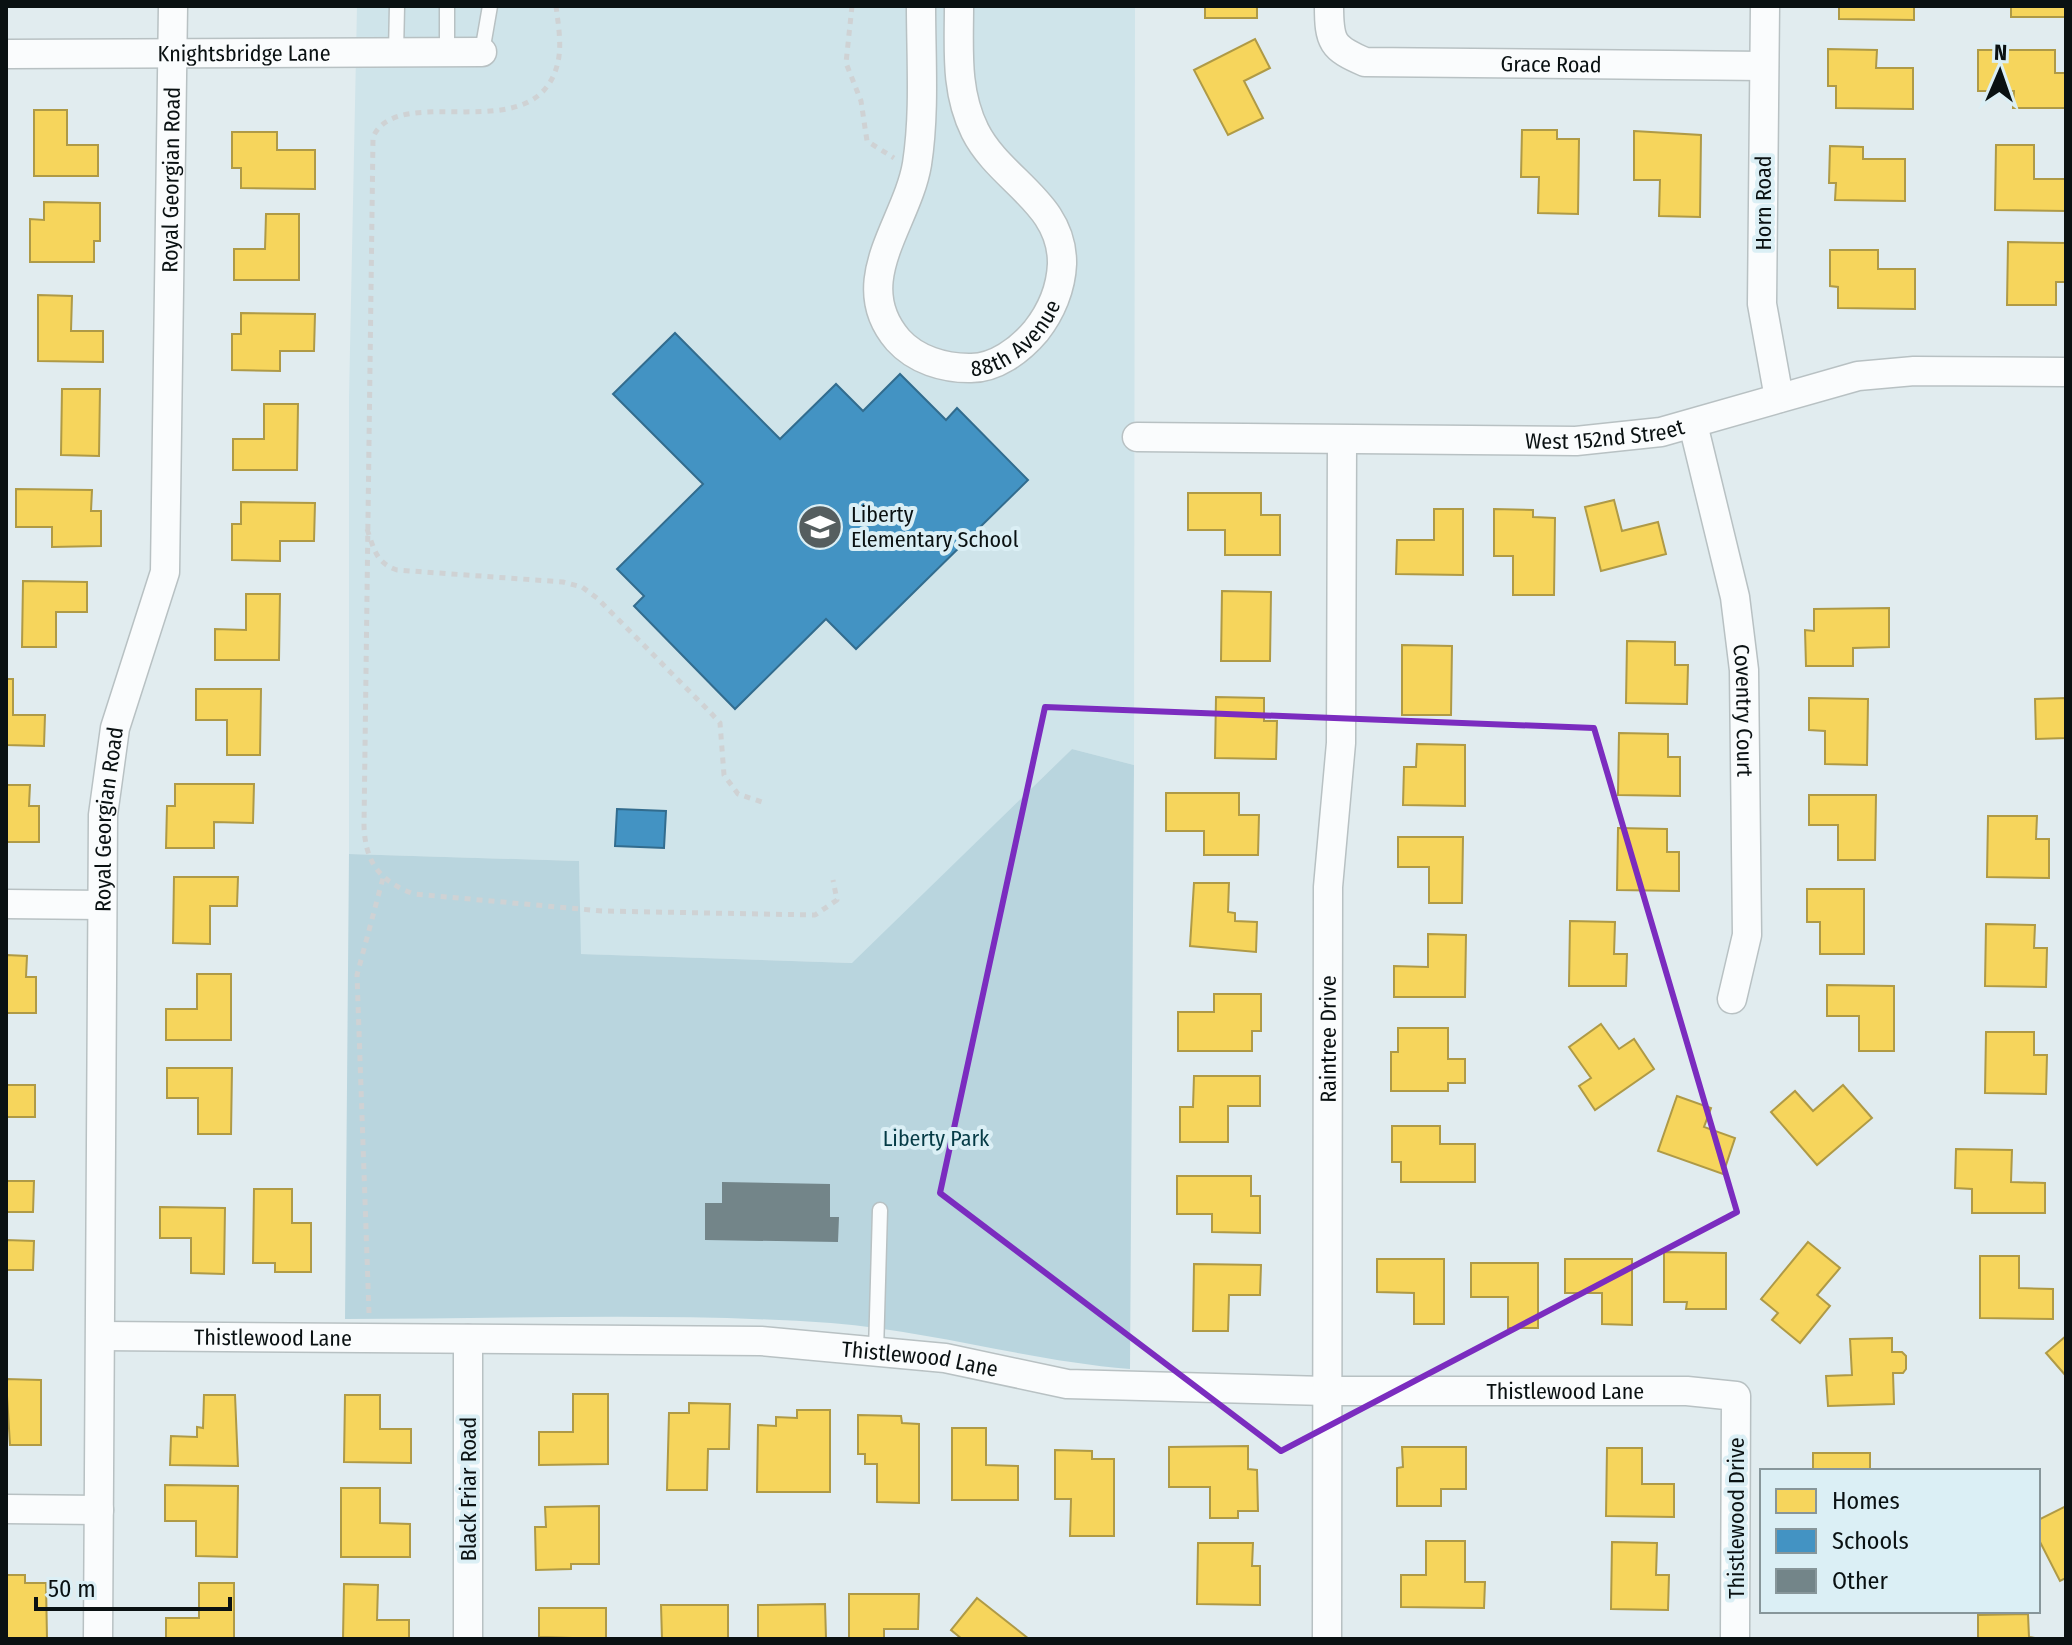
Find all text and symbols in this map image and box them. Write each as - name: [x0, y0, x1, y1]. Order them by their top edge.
- north arrow: [1960, 32, 2040, 112]
- text: N: [1994, 39, 2008, 66]
- street label: Knightsbridge Lane: [157, 40, 331, 67]
- street label: Grace Road: [1500, 50, 1602, 78]
- street label: Royal Georgian Road: [156, 87, 186, 273]
- street label: Horn Road: [1750, 156, 1777, 250]
- street label: 88th Avenue: [969, 296, 1066, 382]
- street label: West 152nd Street: [1525, 413, 1688, 455]
- place label: Liberty Elementary School: [851, 501, 1019, 553]
- school or university icon: Liberty Elementary School: [796, 503, 844, 551]
- street label: Coventry Court: [1727, 643, 1758, 778]
- street label: Royal Georgian Road: [89, 725, 129, 912]
- street label: Raintree Drive: [1315, 975, 1342, 1103]
- park label: Liberty Park: [883, 1125, 990, 1152]
- street label: Thistlewood Lane: [194, 1324, 352, 1352]
- street label: Thistlewood Lane: [840, 1336, 1001, 1383]
- street label: Thistlewood Lane: [1487, 1378, 1644, 1405]
- street label: Black Friar Road: [455, 1417, 482, 1561]
- street label: Thistlewood Drive: [1723, 1437, 1750, 1599]
- legend: [1760, 1469, 2040, 1613]
- text: Homes: [1832, 1487, 1900, 1515]
- text: Schools: [1832, 1527, 1909, 1555]
- scale bar: [36, 1561, 230, 1611]
- text: Other: [1832, 1567, 1888, 1595]
- text: 50 m: [48, 1575, 96, 1603]

